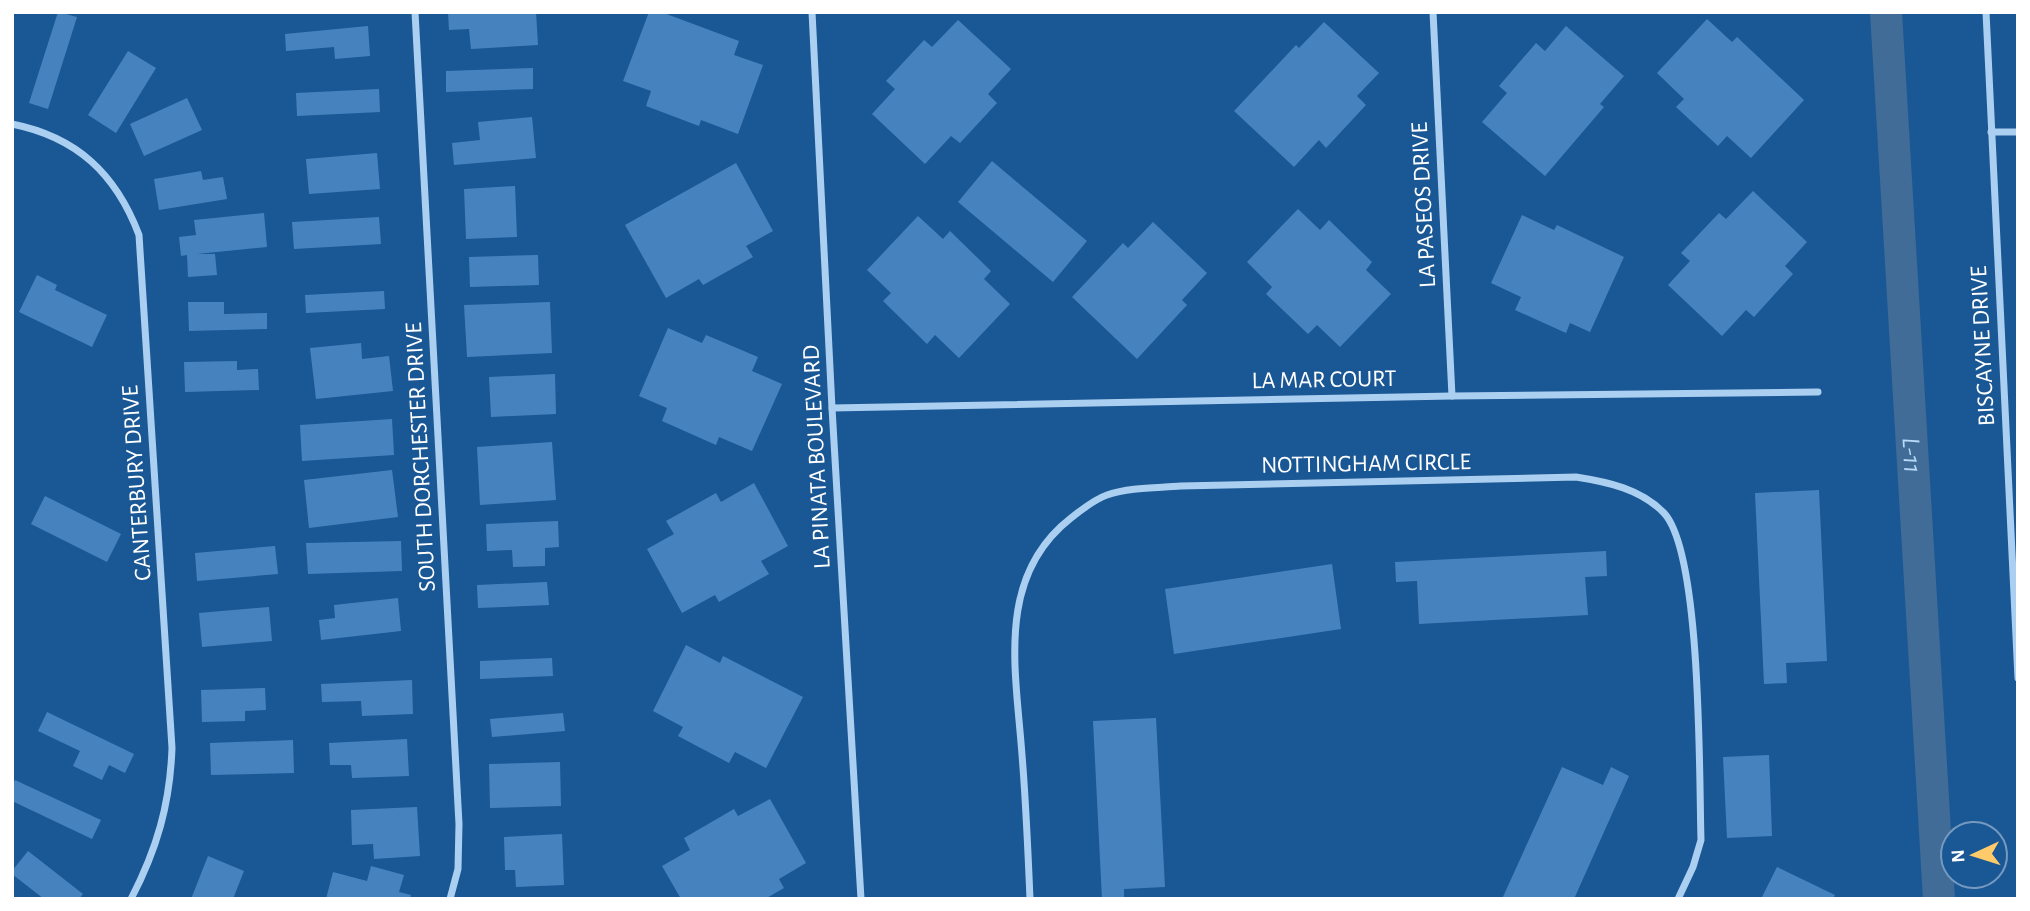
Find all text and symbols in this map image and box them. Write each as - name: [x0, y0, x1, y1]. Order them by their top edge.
- street label: LA PASEOS DRIVE: [1408, 121, 1440, 288]
- street label: BISCAYNE DRIVE: [1967, 265, 1999, 427]
- street label: SOUTH DORCHESTER DRIVE: [402, 321, 440, 592]
- street label: LA PINATA BOULEVARD: [799, 344, 835, 570]
- street label: LA MAR COURT: [1251, 367, 1397, 393]
- street label: CANTERBURY DRIVE: [118, 384, 156, 582]
- water label: L-11: [1897, 436, 1926, 474]
- street label: NOTTINGHAM CIRCLE: [1261, 450, 1472, 478]
- north arrow: [1939, 820, 2009, 890]
- text: N: [1949, 849, 1968, 863]

